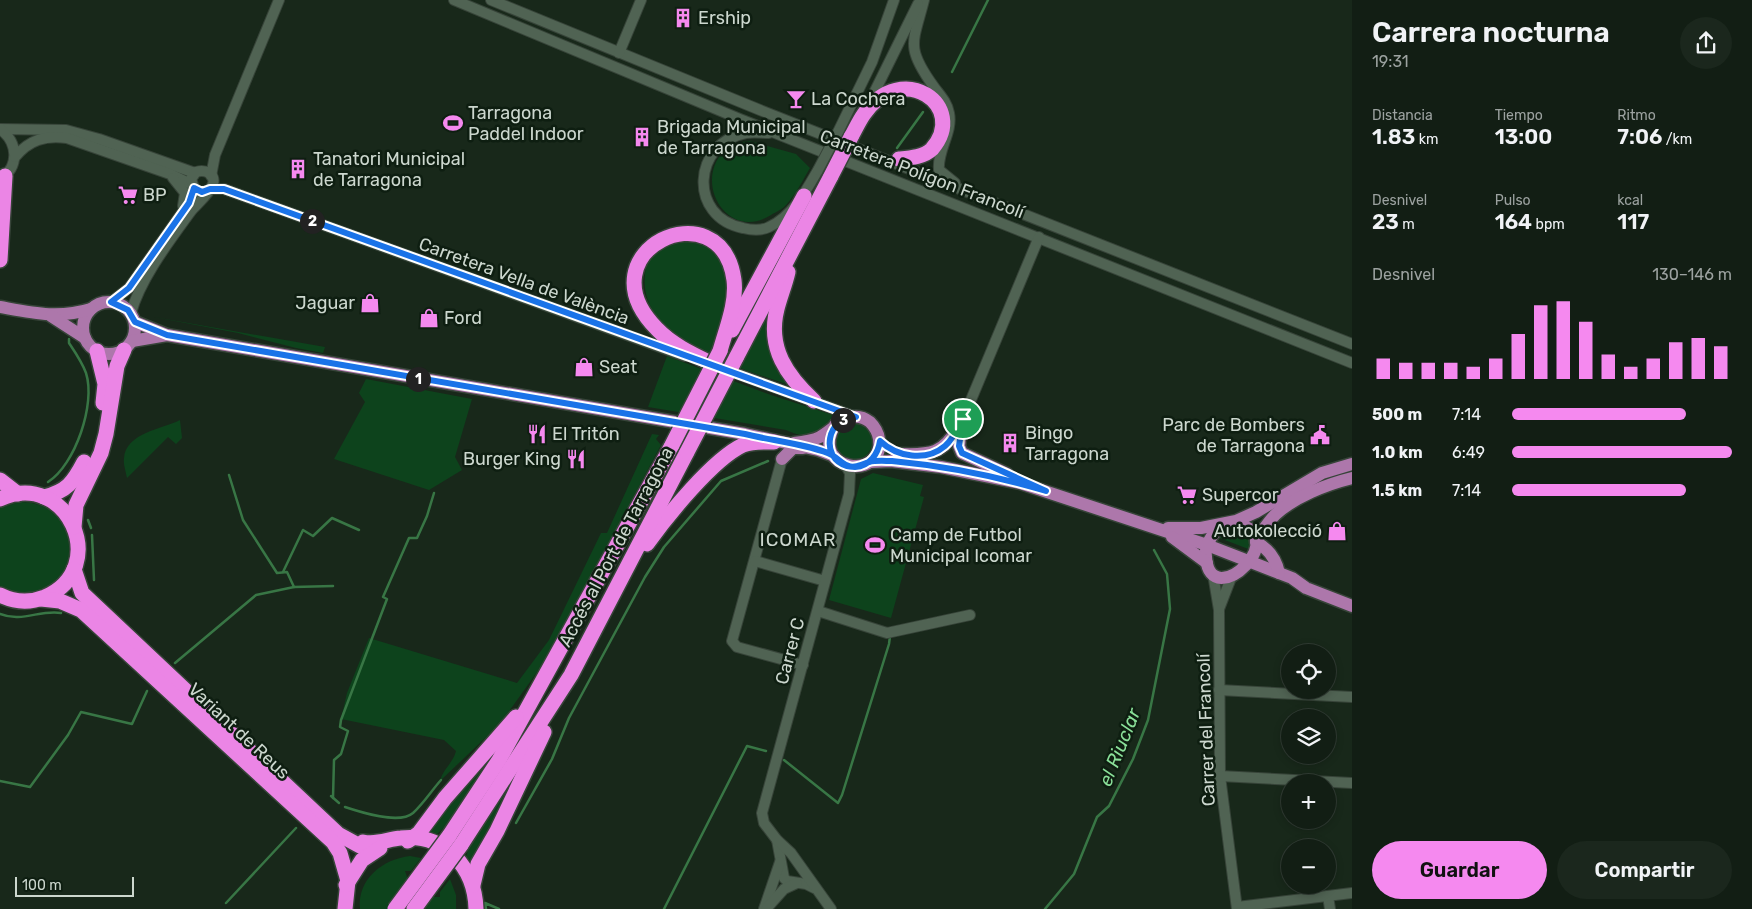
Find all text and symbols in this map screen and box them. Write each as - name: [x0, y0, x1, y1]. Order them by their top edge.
- building icon: Ership: [672, 7, 694, 29]
- place label: Ership: [698, 7, 751, 29]
- text: Carrera nocturna: [1372, 16, 1610, 49]
- button: share: [1680, 17, 1732, 69]
- text: 19:31: [1372, 52, 1409, 71]
- bar icon: La Cochera: [785, 88, 807, 110]
- place label: La Cochera: [811, 88, 905, 110]
- place label: Tarragona Paddel Indoor: [468, 102, 584, 145]
- text: Distancia: [1372, 107, 1433, 124]
- text: Tiempo: [1495, 107, 1543, 124]
- text: Ritmo: [1617, 107, 1656, 124]
- sports icon: Tarragona Paddel Indoor: [442, 112, 464, 134]
- place label: Brigada Municipal de Tarragona: [657, 116, 806, 159]
- text: 1.83: [1372, 124, 1415, 149]
- text: 13:00: [1495, 124, 1552, 149]
- text: 7:06: [1617, 124, 1662, 149]
- street label: Carretera Polígon Francolí: [817, 125, 1029, 224]
- building icon: Brigada Municipal de Tarragona: [631, 126, 653, 148]
- text: km: [1415, 131, 1438, 148]
- text: /km: [1662, 131, 1692, 148]
- place label: Tanatori Municipal de Tarragona: [313, 148, 465, 191]
- building icon: Tanatori Municipal de Tarragona: [287, 158, 309, 180]
- supermarket icon: BP: [117, 184, 139, 206]
- place label: BP: [143, 184, 167, 206]
- text: Desnivel: [1372, 192, 1427, 209]
- text: Pulso: [1495, 192, 1531, 209]
- text: kcal: [1617, 192, 1643, 209]
- pin: 2: [300, 208, 324, 234]
- text: 23: [1372, 209, 1399, 234]
- text: 164: [1495, 209, 1532, 234]
- text: 117: [1617, 209, 1649, 234]
- text: 2: [308, 213, 317, 230]
- text: m: [1399, 216, 1415, 233]
- text: bpm: [1532, 216, 1565, 233]
- street label: Carretera Vella de València: [416, 233, 632, 329]
- text: Desnivel: [1372, 265, 1435, 284]
- text: 130–146 m: [1652, 265, 1732, 284]
- place label: Jaguar: [295, 292, 355, 314]
- shop icon: Jaguar: [359, 292, 381, 314]
- shop icon: Ford: [418, 307, 440, 329]
- place label: Ford: [444, 307, 482, 329]
- shop icon: Seat: [573, 356, 595, 378]
- place label: Seat: [599, 356, 637, 378]
- pin: 1: [406, 366, 430, 392]
- text: 1: [415, 371, 422, 388]
- pin: [942, 398, 984, 440]
- icon: arrive: [949, 405, 977, 433]
- text: 500 m: [1372, 405, 1422, 424]
- text: 7:14: [1452, 405, 1481, 424]
- pin: 3: [830, 408, 856, 432]
- text: 3: [839, 412, 848, 429]
- place label: Parc de Bombers de Tarragona: [1162, 414, 1305, 457]
- place label: Bingo Tarragona: [1025, 422, 1109, 465]
- restaurant icon: El Tritón: [526, 423, 548, 445]
- place label: El Tritón: [552, 423, 620, 445]
- public building icon: Parc de Bombers de Tarragona: [1309, 424, 1331, 446]
- building icon: Bingo Tarragona: [999, 432, 1021, 454]
- street label: Accés al Port de Tarragona: [554, 443, 678, 651]
- text: 1.0 km: [1372, 443, 1423, 462]
- text: 6:49: [1452, 443, 1485, 462]
- place label: Burger King: [463, 448, 561, 470]
- restaurant icon: Burger King: [565, 448, 587, 470]
- text: 1.5 km: [1372, 481, 1422, 500]
- text: 7:14: [1452, 481, 1481, 500]
- supermarket icon: Supercor: [1176, 484, 1198, 506]
- place label: Supercor: [1202, 484, 1279, 506]
- place label: Autokolecció: [1214, 520, 1322, 542]
- shop icon: Autokolecció: [1326, 520, 1348, 542]
- place label: Camp de Futbol Municipal Icomar: [890, 524, 1032, 567]
- district label: ICOMAR: [760, 528, 836, 551]
- sports icon: Camp de Futbol Municipal Icomar: [864, 534, 886, 556]
- street label: Carrer C: [771, 615, 809, 687]
- map controls: [1281, 644, 1336, 894]
- button: locate: [1281, 644, 1336, 699]
- street label: Carrer del Francolí: [1192, 652, 1220, 807]
- street label: Variant de Reus: [184, 678, 294, 784]
- water label: el Riuclar: [1093, 704, 1146, 790]
- button: layers: [1281, 709, 1336, 764]
- button: +: [1281, 774, 1336, 829]
- button: −: [1281, 839, 1336, 894]
- button: Guardar: [1372, 841, 1547, 899]
- button: Compartir: [1557, 841, 1732, 899]
- scale bar: [15, 874, 134, 897]
- text: 100 m: [22, 877, 62, 894]

